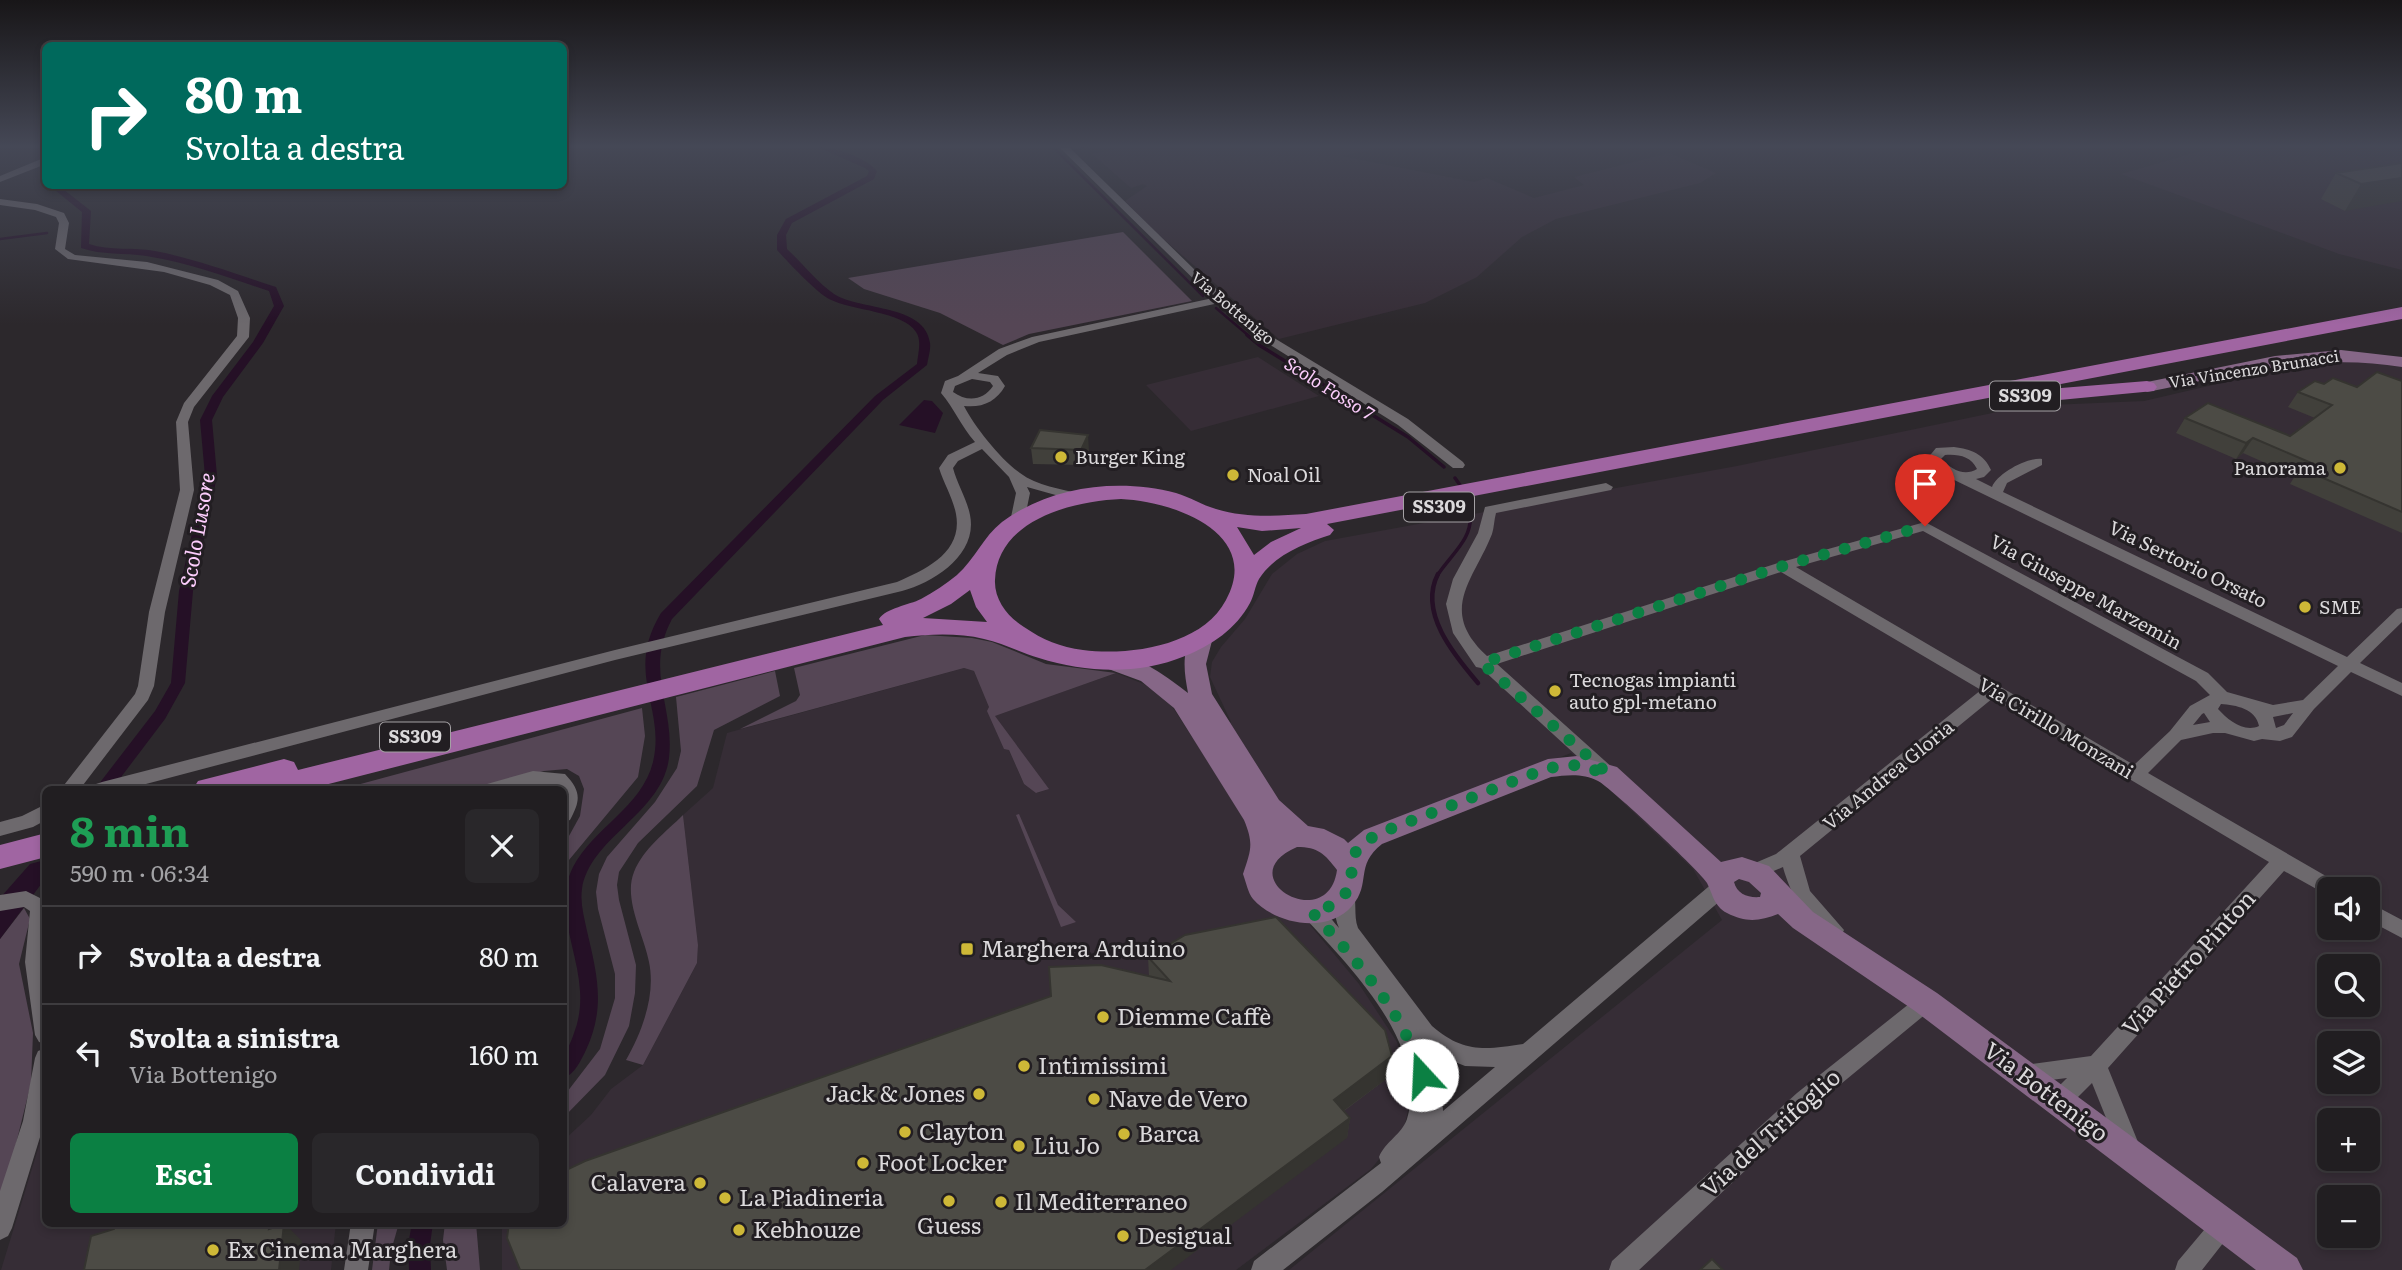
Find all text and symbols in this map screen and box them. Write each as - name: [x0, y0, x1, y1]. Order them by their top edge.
- text: 80 m: [185, 55, 303, 128]
- icon: right: [70, 70, 161, 161]
- text: Svolta a destra: [185, 122, 404, 170]
- street label: Via Bottenigo: [1186, 265, 1281, 350]
- street label: Via Vincenzo Brunacci: [2167, 343, 2341, 393]
- water label: Scolo Fosso 7: [1279, 349, 1381, 426]
- road number: SS309: [1990, 382, 2060, 410]
- place label: Burger King: [1075, 442, 1185, 470]
- marker: Burger King: [1053, 449, 1069, 465]
- place label: Panorama: [2233, 453, 2327, 481]
- pin: [1895, 454, 1955, 526]
- place label: Noal Oil: [1247, 460, 1321, 488]
- marker: Panorama: [2332, 460, 2348, 476]
- icon: arrive: [1906, 465, 1944, 503]
- marker: Noal Oil: [1225, 467, 1241, 483]
- water label: Scolo Lusore: [170, 470, 221, 589]
- road number: SS309: [1404, 492, 1474, 522]
- street label: Via Sertorio Orsato: [2104, 513, 2272, 614]
- street label: Via Giuseppe Marzemin: [1985, 527, 2188, 656]
- place label: SME: [2319, 592, 2361, 620]
- marker: SME: [2297, 599, 2313, 615]
- place label: Tecnogas impianti auto gpl-metano: [1569, 665, 1736, 715]
- street label: Via Cirillo Monzani: [1973, 670, 2140, 785]
- marker: Tecnogas impianti auto gpl-metano: [1547, 683, 1563, 699]
- street label: Via Andrea Gloria: [1816, 712, 1959, 836]
- road number: SS309: [380, 722, 450, 752]
- text: 8 min: [70, 798, 190, 860]
- button: close: [465, 809, 539, 883]
- text: 590 m · 06:34: [70, 855, 209, 889]
- map controls: [2317, 877, 2380, 1248]
- button: sound: [2317, 877, 2380, 940]
- street label: Via Pietro Pinton: [2113, 881, 2262, 1042]
- place label: Marghera Arduino: [981, 930, 1186, 964]
- icon: right: [70, 936, 108, 974]
- text: Svolta a destra: [129, 936, 321, 975]
- text: 80 m: [479, 936, 539, 975]
- marker: Marghera Arduino: [959, 941, 975, 957]
- button: search: [2317, 954, 2380, 1017]
- place label: Diemme Caffè: [1117, 998, 1271, 1032]
- marker: Diemme Caffè: [1095, 1009, 1111, 1025]
- text: Svolta a sinistra: [129, 1017, 340, 1056]
- button: layers: [2317, 1031, 2380, 1094]
- street label: Via Bottenigo: [1978, 1032, 2117, 1149]
- icon: left: [70, 1034, 108, 1072]
- text: 160 m: [469, 1034, 539, 1073]
- position arrow: [1385, 1038, 1459, 1112]
- place label: Intimissimi: [1038, 1047, 1168, 1081]
- text: Via Bottenigo: [129, 1056, 278, 1090]
- marker: Intimissimi: [1016, 1058, 1032, 1074]
- street label: Via del Trifoglio: [1692, 1059, 1847, 1204]
- place label: Jack & Jones: [825, 1075, 965, 1109]
- place label: Nave de Vero: [1108, 1080, 1248, 1114]
- marker: Jack & Jones: [971, 1086, 987, 1102]
- marker: Nave de Vero: [1086, 1091, 1102, 1107]
- button: +: [2317, 1108, 2380, 1171]
- place label: Clayton: [919, 1113, 1005, 1147]
- place label: Barca: [1138, 1115, 1200, 1149]
- marker: Clayton: [897, 1124, 913, 1140]
- marker: Barca: [1116, 1126, 1132, 1142]
- place label: Liu Jo: [1033, 1127, 1100, 1161]
- button: Esci: [70, 1133, 298, 1213]
- button: Condividi: [312, 1133, 539, 1213]
- marker: Liu Jo: [1011, 1138, 1027, 1154]
- place label: Foot Locker: [877, 1144, 1007, 1178]
- marker: Foot Locker: [855, 1155, 871, 1171]
- place label: Calavera: [591, 1164, 687, 1198]
- marker: Calavera: [692, 1175, 708, 1191]
- place label: La Piadineria: [739, 1179, 884, 1213]
- place label: Il Mediterraneo: [1015, 1183, 1188, 1217]
- button: −: [2317, 1185, 2380, 1248]
- marker: La Piadineria: [717, 1190, 733, 1206]
- marker: Guess: [941, 1193, 957, 1209]
- marker: Il Mediterraneo: [993, 1194, 1009, 1210]
- place label: Guess: [917, 1207, 981, 1241]
- place label: Kebhouze: [753, 1211, 861, 1245]
- place label: Desigual: [1137, 1217, 1232, 1251]
- marker: Kebhouze: [731, 1222, 747, 1238]
- marker: Desigual: [1115, 1228, 1131, 1244]
- place label: Ex Cinema Marghera: [227, 1231, 458, 1265]
- marker: Ex Cinema Marghera: [205, 1242, 221, 1258]

